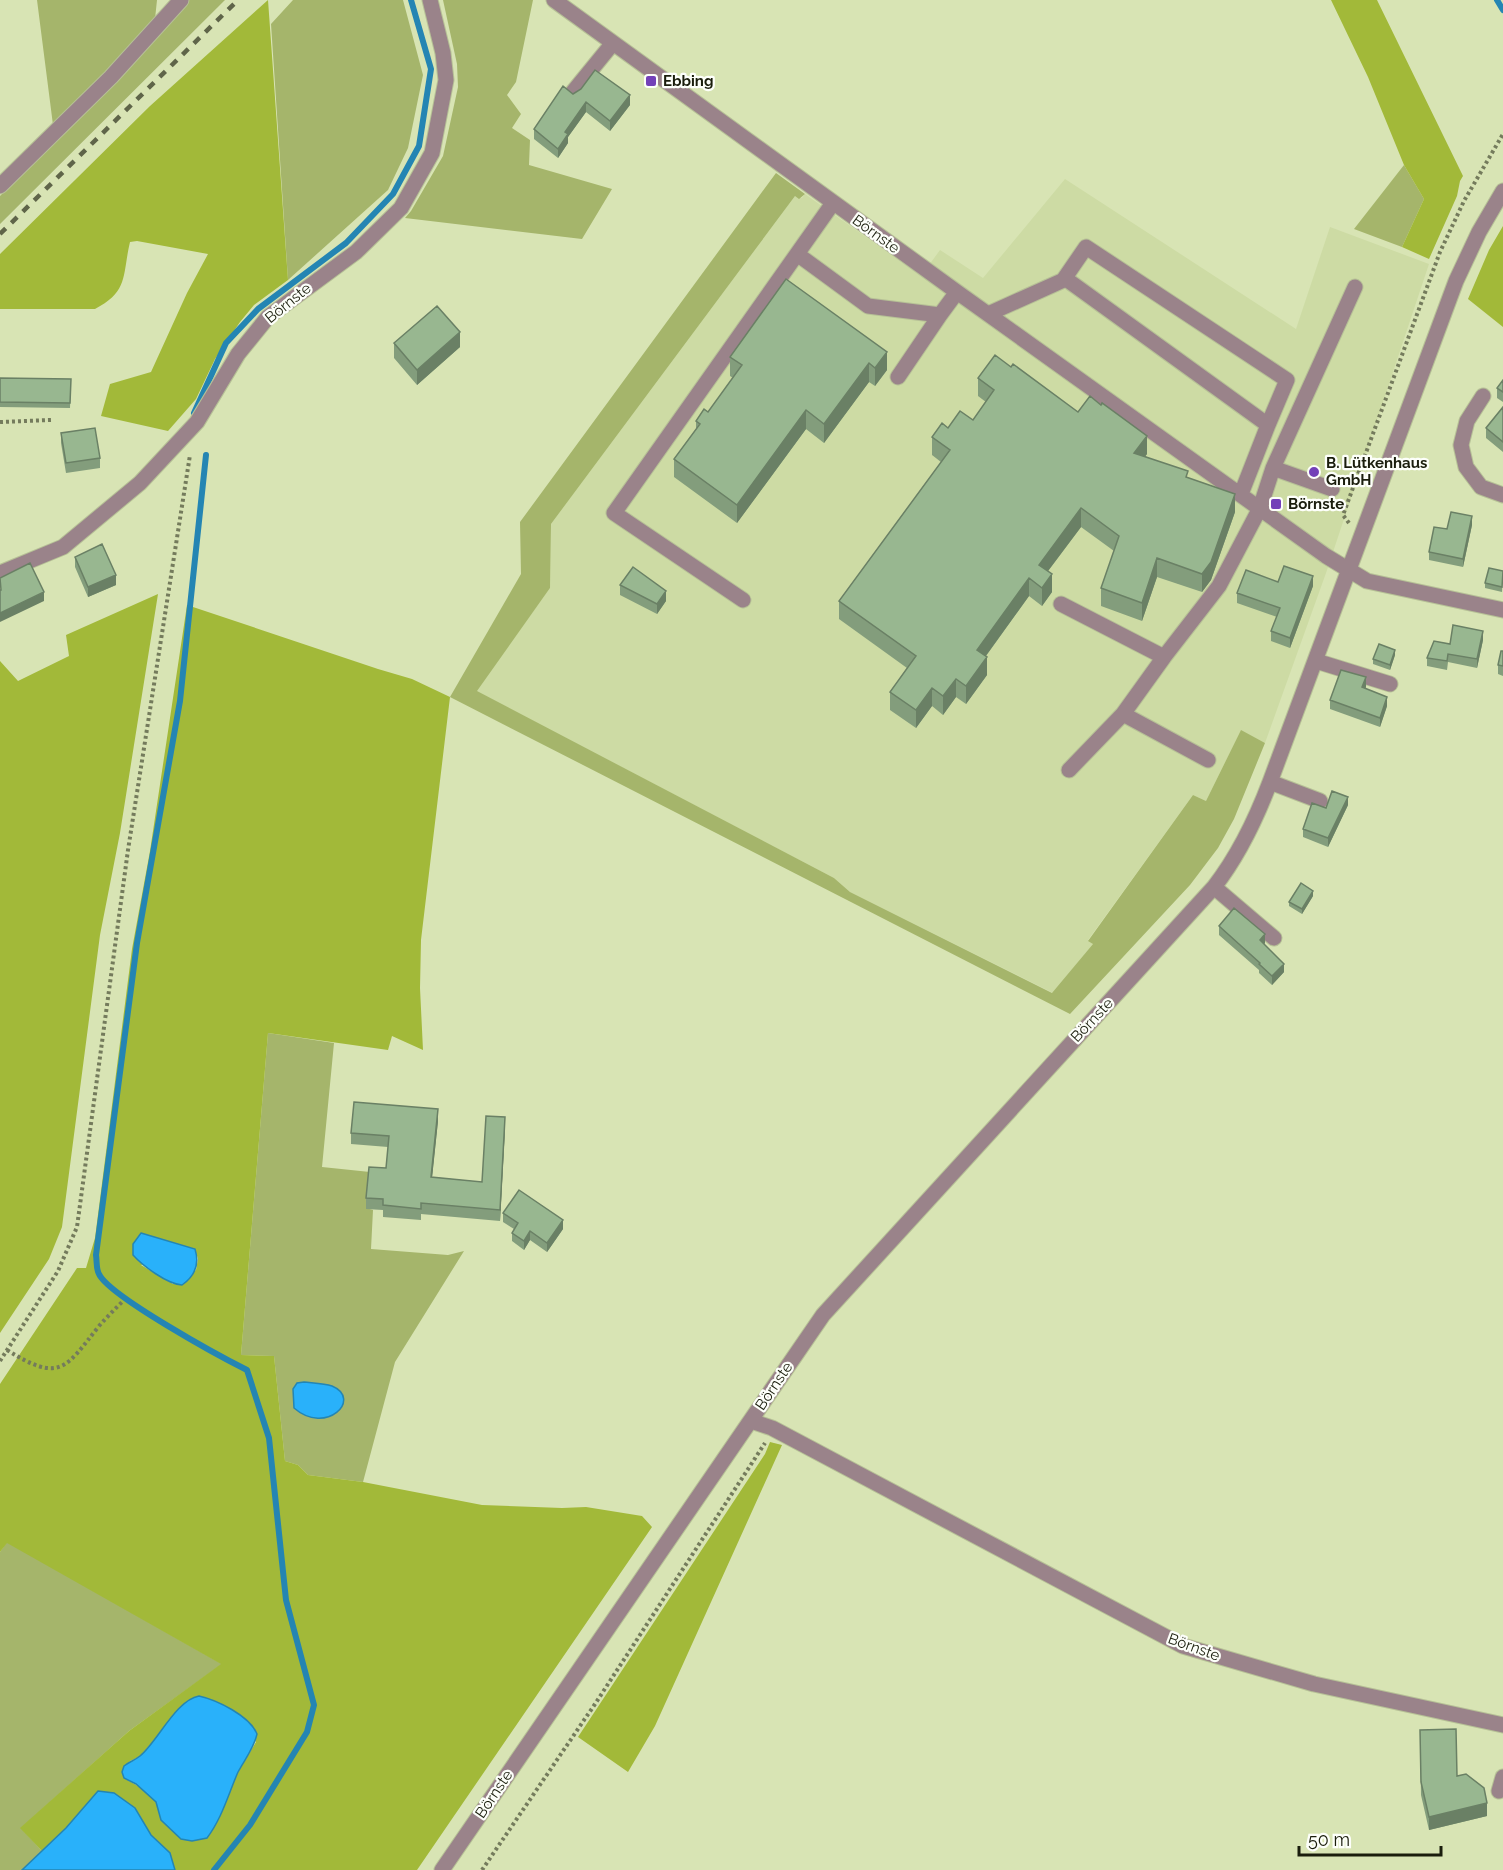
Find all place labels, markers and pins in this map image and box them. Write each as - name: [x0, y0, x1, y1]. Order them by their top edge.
- place label: Ebbing: [663, 72, 713, 90]
- marker: Ebbing: [644, 74, 658, 88]
- place label: B. Lütkenhaus GmbH: [1326, 454, 1427, 489]
- marker: B. Lütkenhaus GmbH: [1307, 465, 1321, 479]
- place label: Börnste: [1288, 495, 1344, 513]
- marker: Börnste: [1269, 497, 1283, 511]

